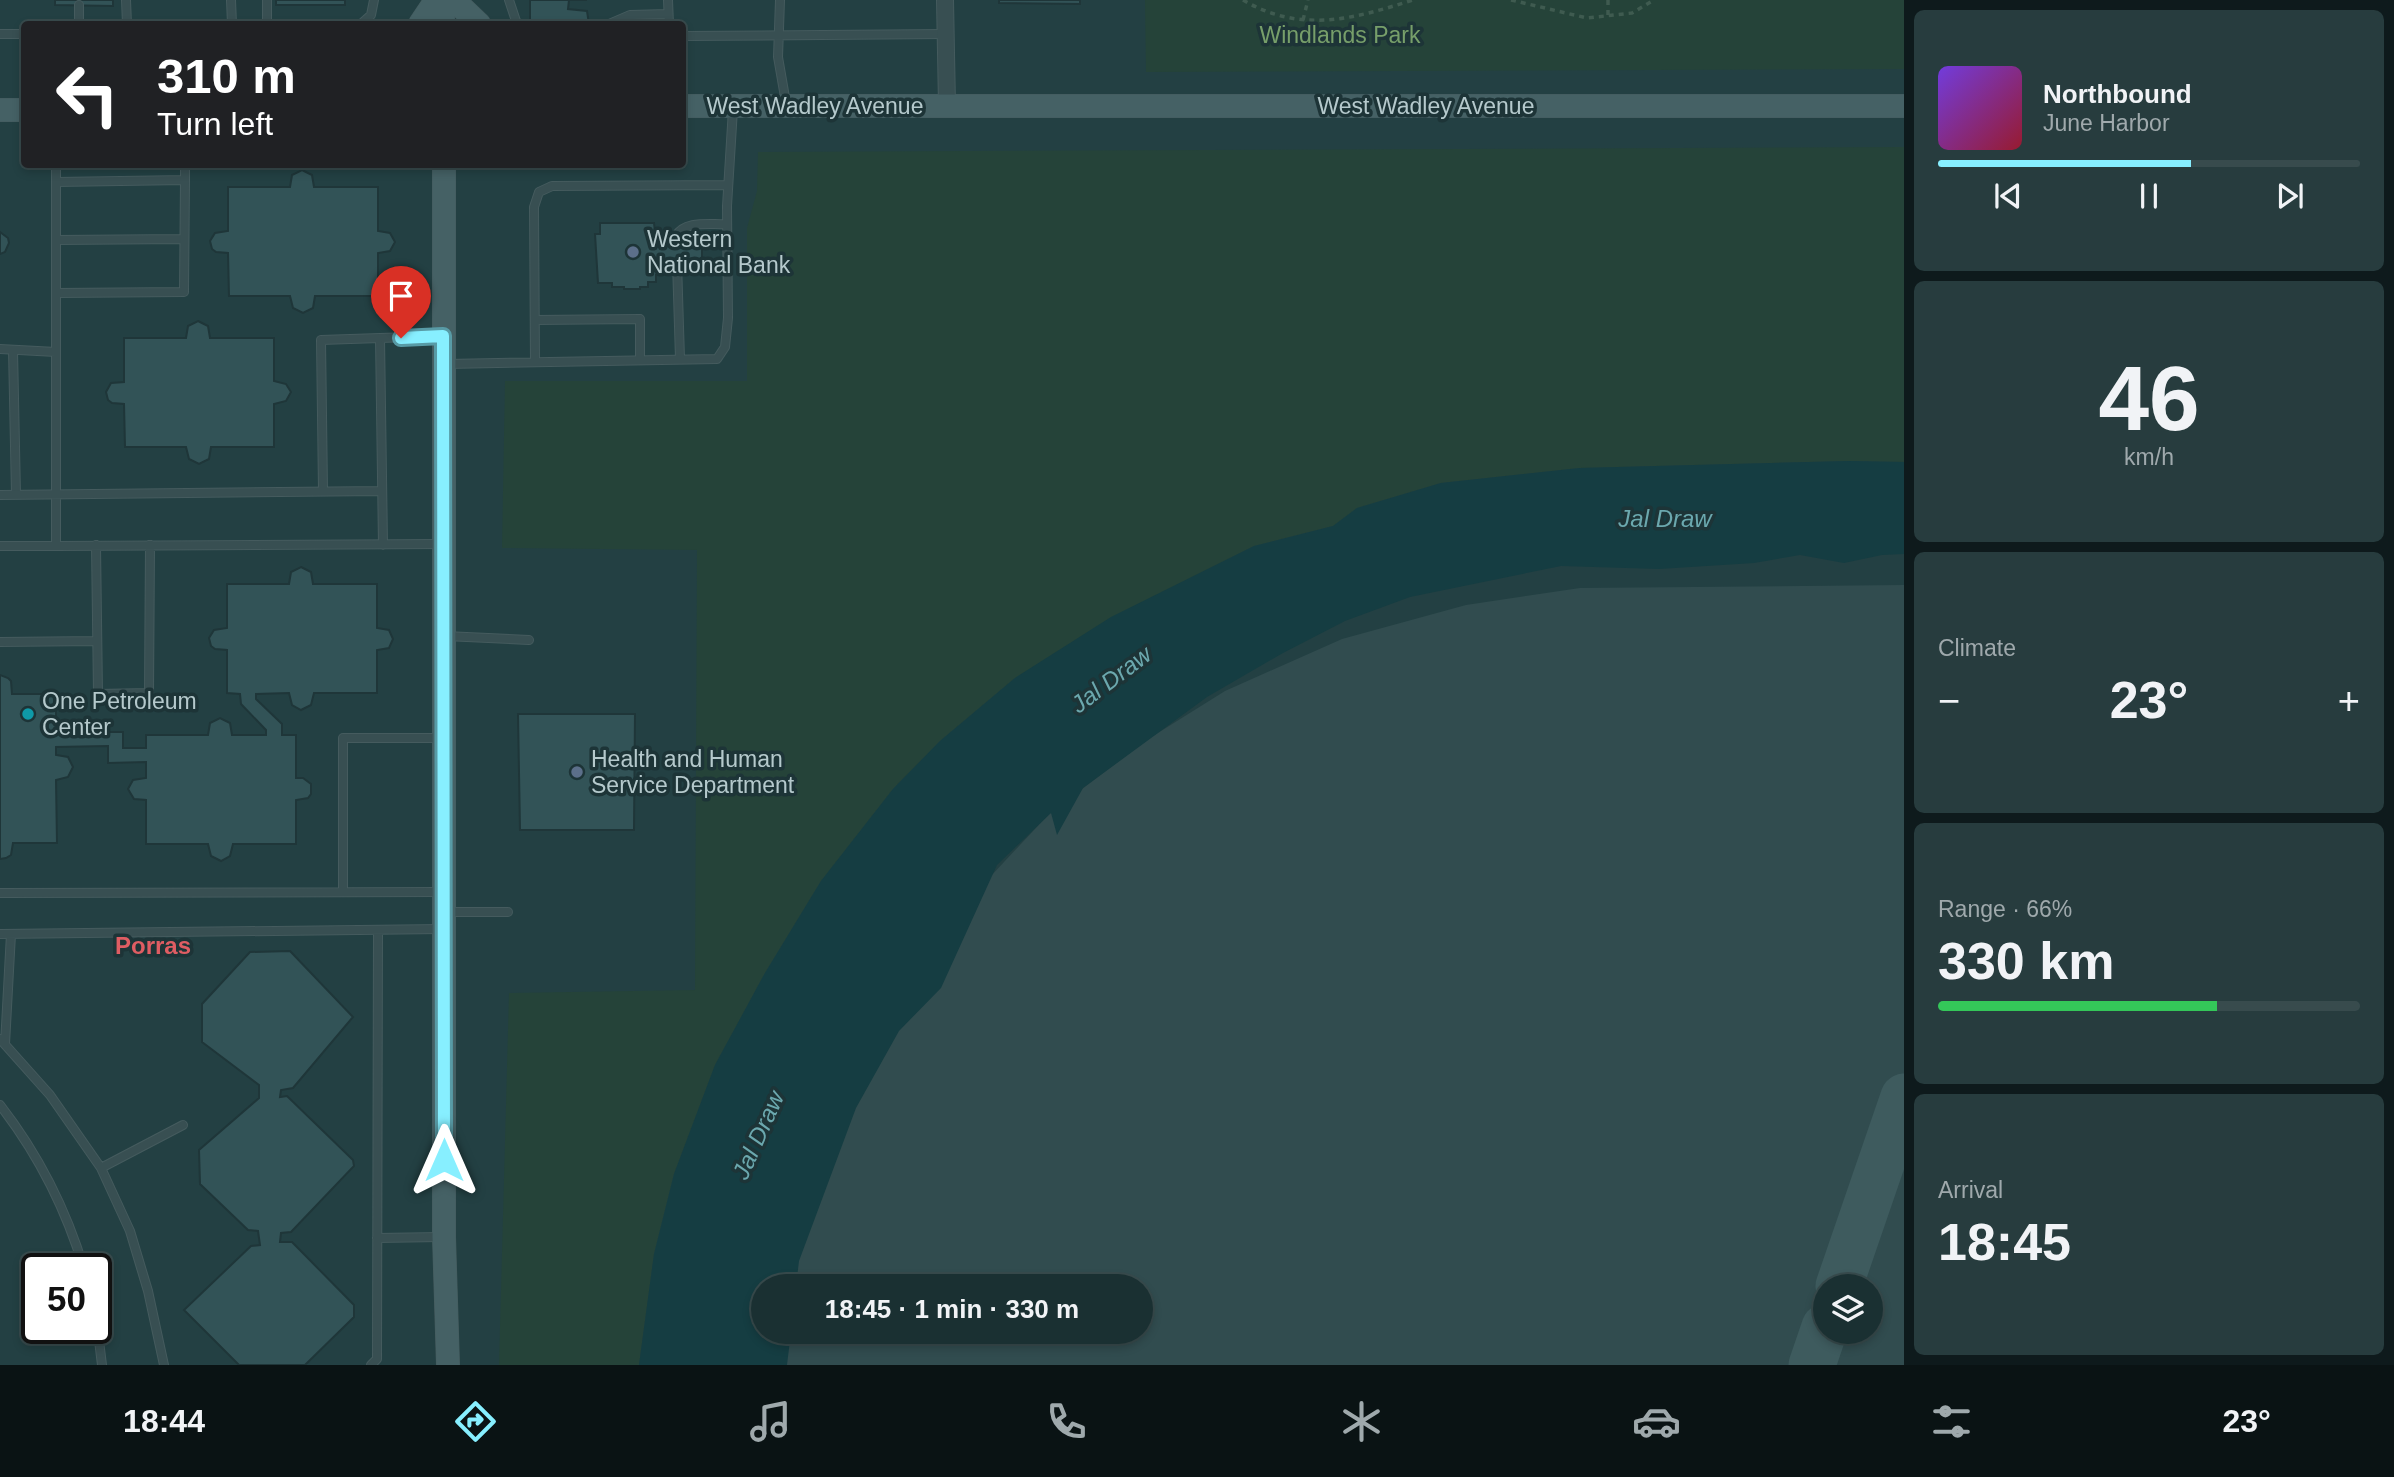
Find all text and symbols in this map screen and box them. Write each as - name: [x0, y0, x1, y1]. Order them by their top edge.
- park label: Windlands Park: [1259, 22, 1421, 48]
- icon: left: [42, 49, 133, 140]
- text: 310 m: [157, 49, 296, 103]
- text: Northbound: [2043, 79, 2192, 109]
- street label: West Wadley Avenue: [707, 93, 923, 119]
- street label: West Wadley Avenue: [1318, 93, 1534, 119]
- text: Turn left: [157, 106, 273, 142]
- text: June Harbor: [2043, 110, 2170, 136]
- icon: previous: [1989, 177, 2027, 215]
- icon: pause: [2130, 177, 2168, 215]
- icon: next: [2271, 177, 2309, 215]
- place label: Western National Bank: [647, 226, 791, 278]
- marker: Western National Bank: [625, 244, 641, 260]
- pin: [371, 266, 431, 338]
- icon: arrive: [382, 277, 420, 315]
- text: 46: [2098, 348, 2200, 449]
- text: km/h: [2124, 444, 2174, 470]
- water label: Jal Draw: [1617, 505, 1713, 532]
- text: Climate: [1938, 635, 2016, 661]
- water label: Jal Draw: [1065, 639, 1158, 718]
- text: 23°: [2110, 671, 2188, 729]
- text: −: [1938, 680, 1960, 722]
- text: +: [2338, 680, 2360, 722]
- place label: One Petroleum Center: [42, 688, 197, 740]
- marker: One Petroleum Center: [20, 706, 36, 722]
- place label: Health and Human Service Department: [591, 746, 795, 798]
- marker: Health and Human Service Department: [569, 764, 585, 780]
- text: Range · 66%: [1938, 896, 2072, 922]
- district label: Porras: [115, 932, 191, 959]
- text: 330 km: [1938, 932, 2114, 990]
- water label: Jal Draw: [726, 1085, 790, 1184]
- position arrow: [407, 1123, 481, 1197]
- text: Arrival: [1938, 1177, 2003, 1203]
- text: 18:45: [1938, 1213, 2071, 1271]
- speed limit sign: 50: [21, 1253, 112, 1344]
- map controls: [1813, 1274, 1883, 1344]
- button: layers: [1813, 1274, 1883, 1344]
- text: 18:45 · 1 min · 330 m: [825, 1294, 1079, 1324]
- icon: directions: [451, 1397, 500, 1446]
- icon: music: [746, 1397, 795, 1446]
- icon: phone: [1042, 1397, 1091, 1446]
- icon: climate: [1337, 1397, 1386, 1446]
- icon: car: [1632, 1397, 1681, 1446]
- icon: filters: [1927, 1397, 1976, 1446]
- text: 18:44: [123, 1403, 205, 1439]
- text: 23°: [2222, 1403, 2271, 1439]

